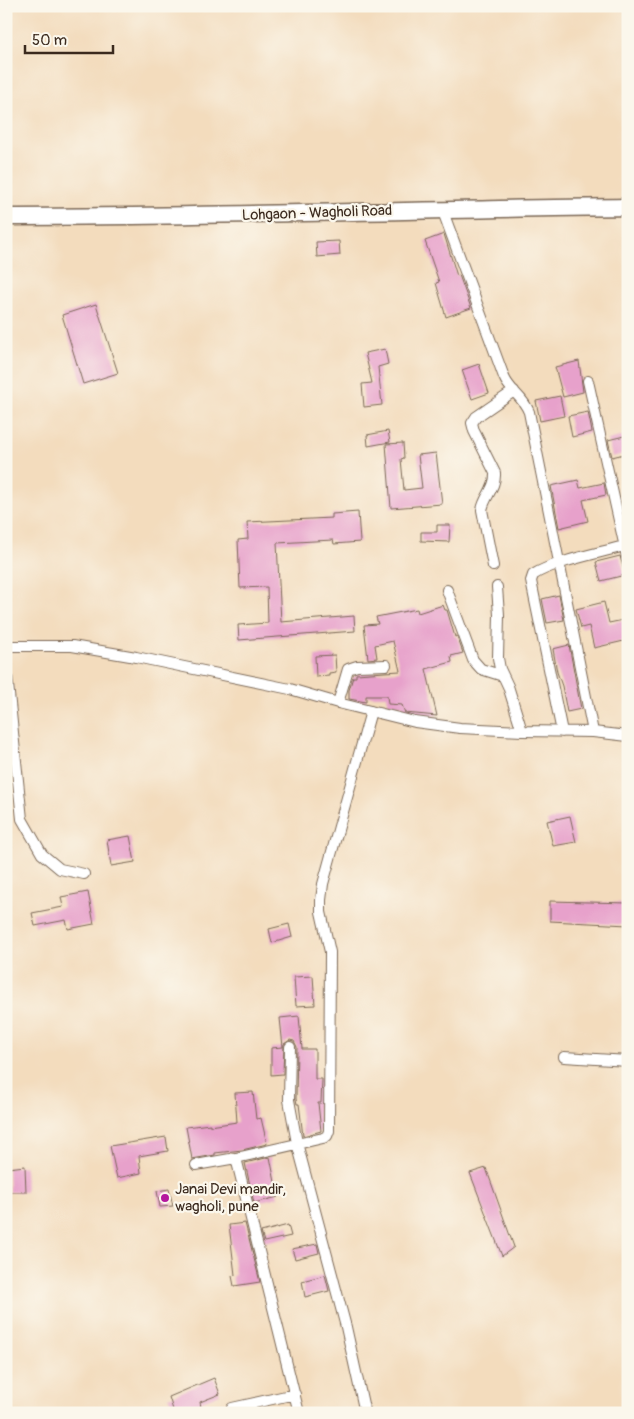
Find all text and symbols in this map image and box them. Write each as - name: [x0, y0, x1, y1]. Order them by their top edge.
- scale bar: [25, 22, 112, 54]
- text: 50 m: [32, 31, 67, 50]
- street label: Lohgaon - Wagholi Road: [241, 201, 393, 225]
- place label: Janai Devi mandir, wagholi, pune: [175, 1180, 286, 1216]
- marker: Janai Devi mandir, wagholi, pune: [159, 1192, 171, 1204]

